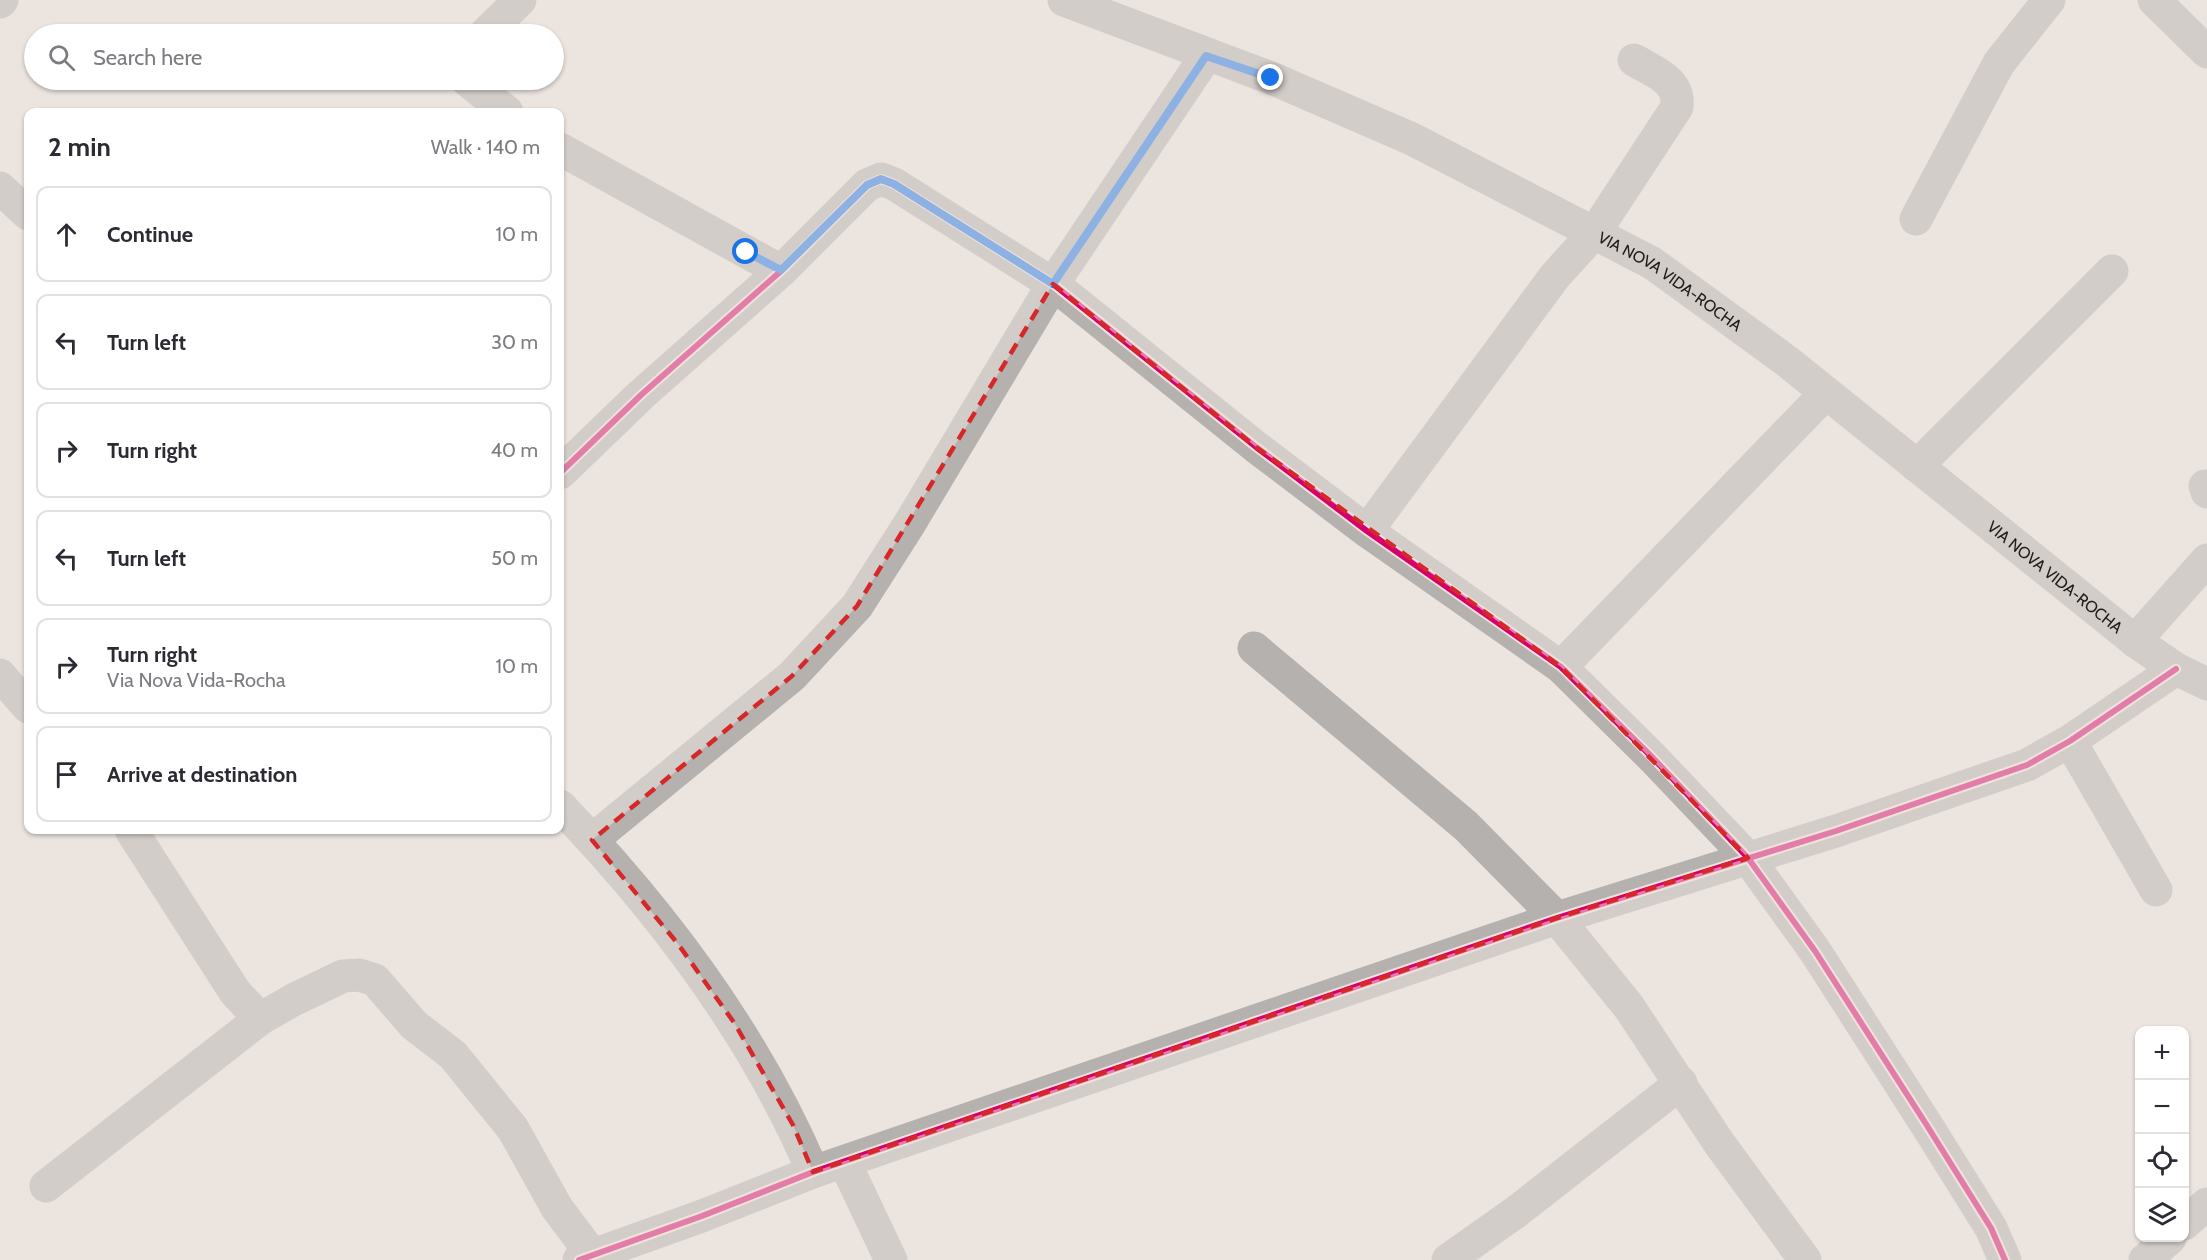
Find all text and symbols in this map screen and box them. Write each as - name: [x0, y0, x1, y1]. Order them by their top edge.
- search box: [24, 24, 564, 90]
- icon: search: [45, 41, 78, 74]
- text: Search here: [93, 44, 202, 71]
- route end: [1257, 64, 1283, 90]
- text: 2 min: [48, 131, 111, 163]
- text: Walk · 140 m: [431, 135, 540, 159]
- icon: ahead: [50, 218, 83, 251]
- text: Continue: [107, 221, 193, 248]
- text: 10 m: [495, 222, 538, 246]
- street label: VIA NOVA VIDA-ROCHA: [1595, 228, 1746, 335]
- route start: [732, 238, 758, 264]
- icon: left: [50, 326, 83, 359]
- text: Turn left: [107, 329, 186, 356]
- text: 30 m: [491, 330, 538, 354]
- icon: right: [50, 434, 83, 467]
- text: Turn right: [107, 437, 197, 464]
- text: 40 m: [490, 438, 538, 462]
- street label: VIA NOVA VIDA-ROCHA: [1983, 517, 2126, 637]
- icon: left: [50, 542, 83, 575]
- text: Turn left: [107, 545, 186, 572]
- text: 50 m: [491, 546, 538, 570]
- text: Turn right: [107, 641, 197, 668]
- icon: right: [50, 650, 83, 683]
- text: 10 m: [495, 654, 538, 678]
- text: Via Nova Vida-Rocha: [107, 668, 286, 692]
- icon: arrive: [50, 758, 83, 791]
- text: Arrive at destination: [107, 761, 297, 788]
- map controls: [2135, 1026, 2189, 1242]
- button: +: [2135, 1026, 2189, 1080]
- button: −: [2135, 1080, 2189, 1134]
- button: locate: [2135, 1134, 2189, 1188]
- button: layers: [2135, 1188, 2189, 1242]

